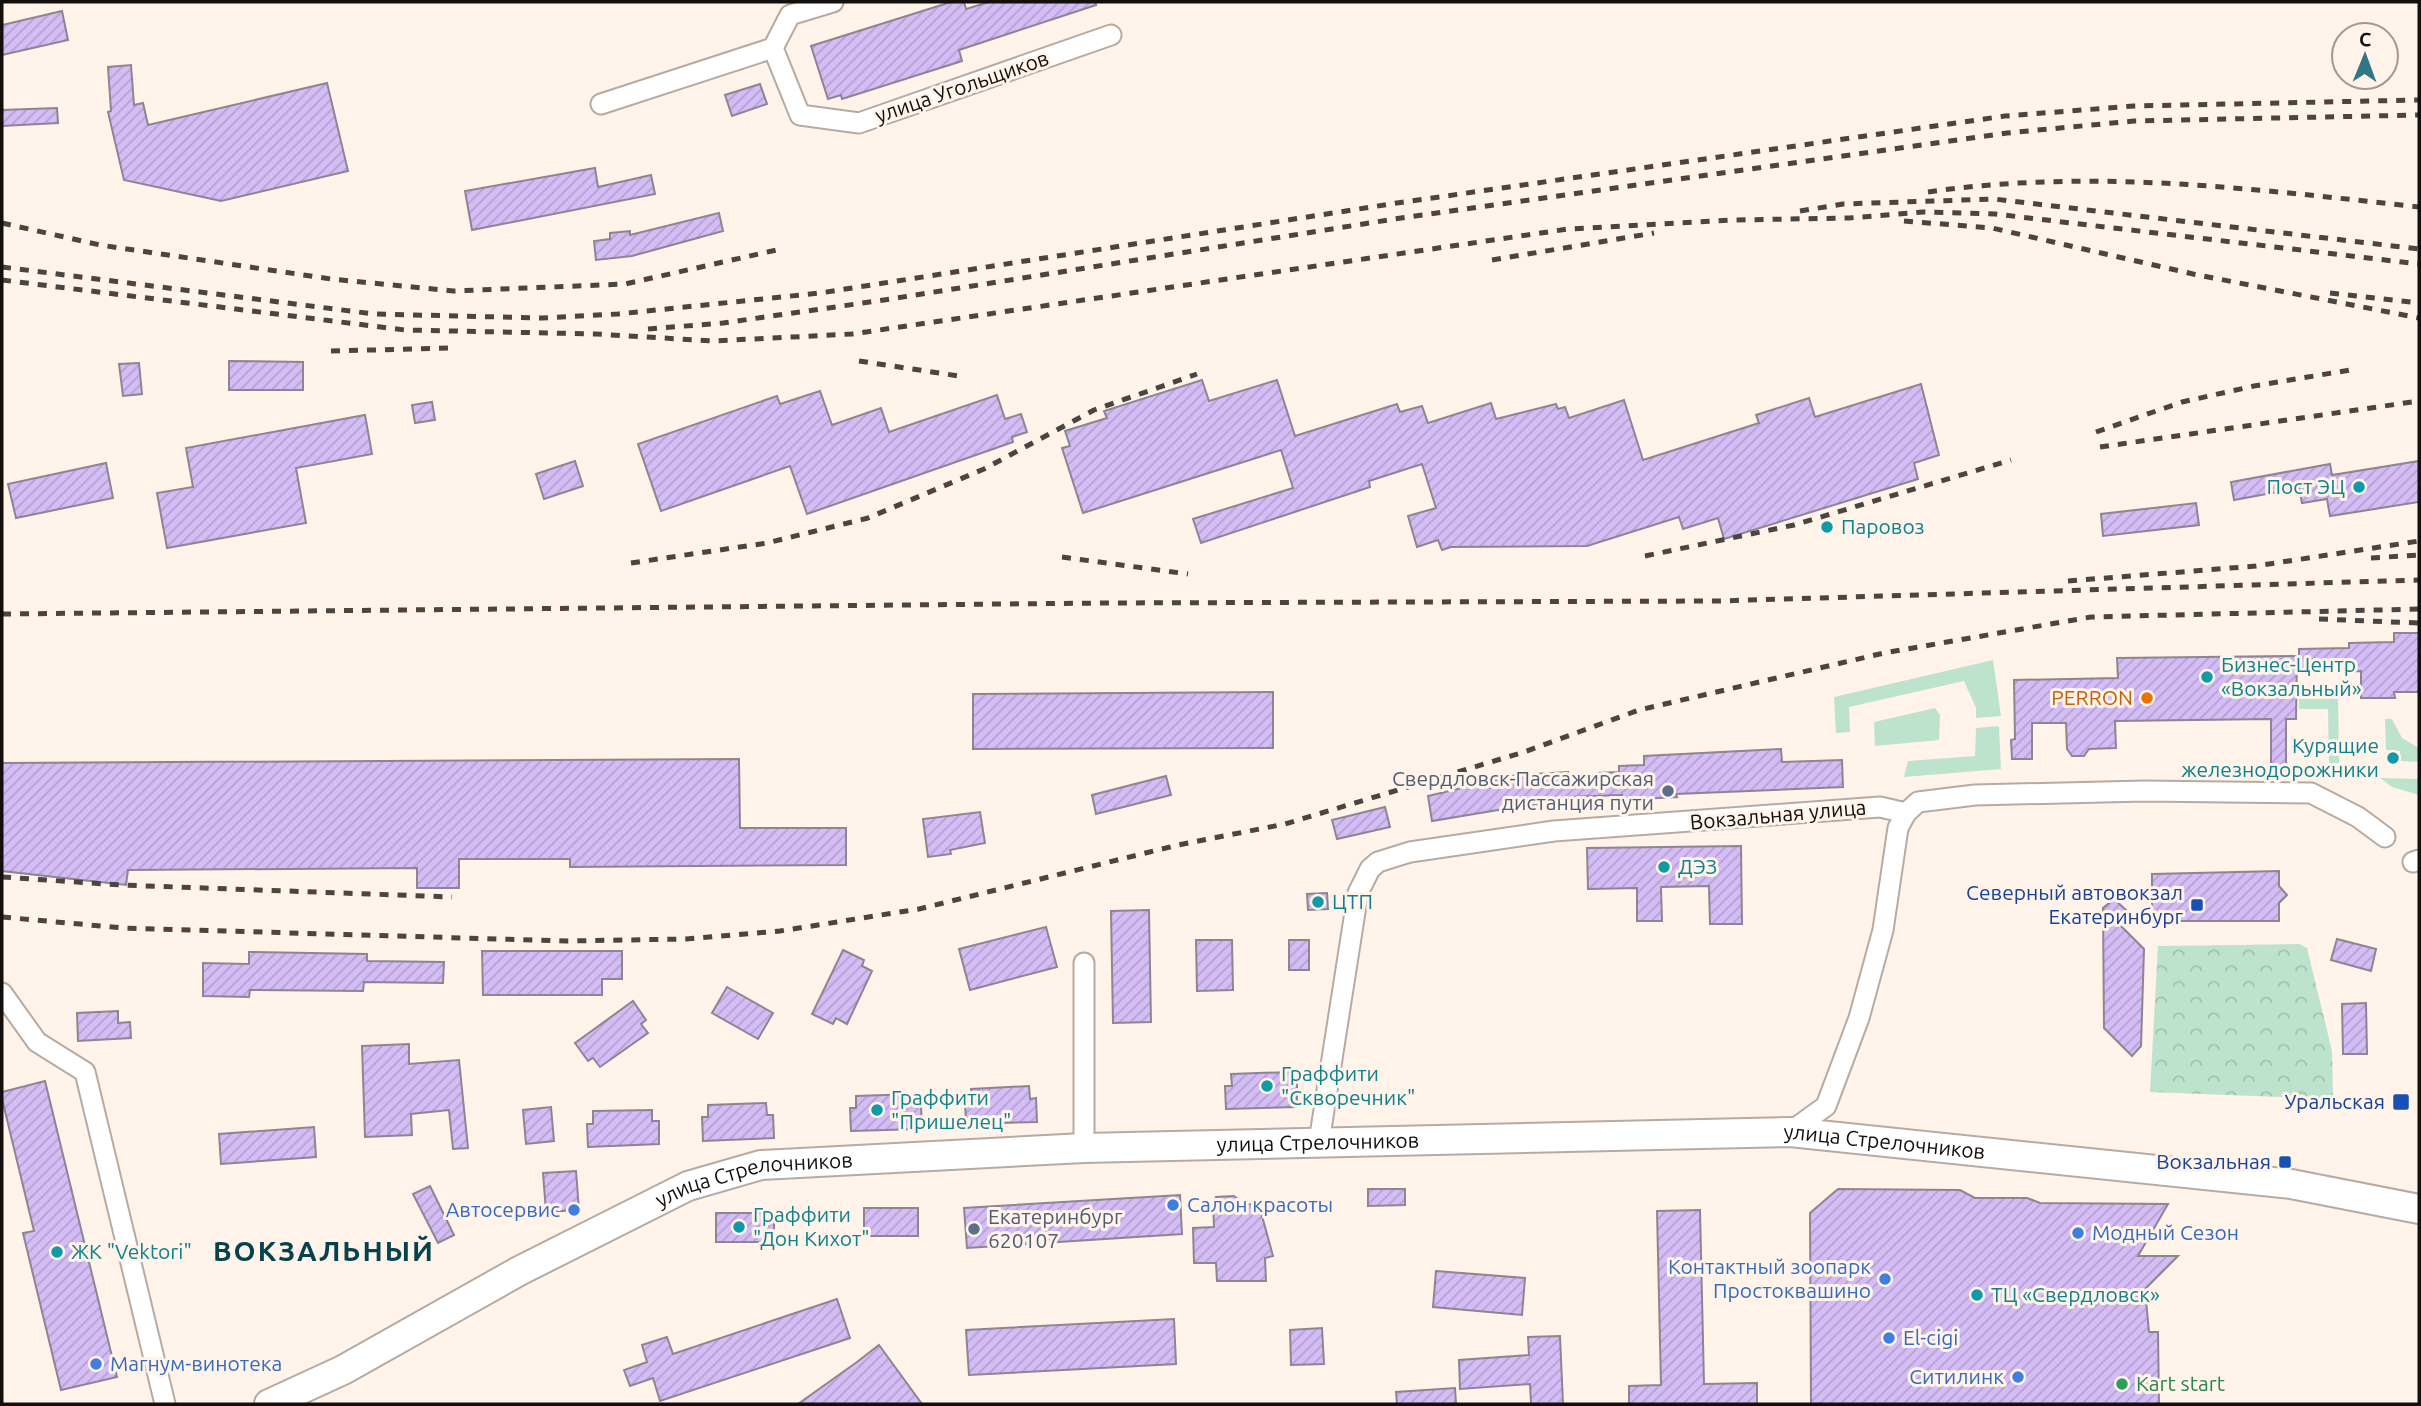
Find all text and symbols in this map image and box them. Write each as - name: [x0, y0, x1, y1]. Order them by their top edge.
- north arrow: [2330, 21, 2400, 91]
- text: С: [2359, 28, 2372, 50]
- street label: улица Угольщиков: [872, 45, 1051, 127]
- place label: Пост ЭЦ: [2266, 474, 2345, 498]
- marker: Пост ЭЦ: [2351, 479, 2367, 495]
- place label: Паровоз: [1841, 514, 1925, 538]
- marker: Паровоз: [1819, 519, 1835, 535]
- place label: Бизнес-Центр «Вокзальный»: [2221, 652, 2362, 700]
- marker: Бизнес-Центр «Вокзальный»: [2199, 669, 2215, 685]
- place label: PERRON: [2051, 685, 2133, 709]
- marker: PERRON: [2139, 690, 2155, 706]
- place label: Курящие железнодорожники: [2181, 733, 2379, 781]
- marker: Курящие железнодорожники: [2385, 750, 2401, 766]
- place label: Свердловск-Пассажирская дистанция пути: [1392, 766, 1654, 814]
- marker: Свердловск-Пассажирская дистанция пути: [1660, 783, 1676, 799]
- street label: Вокзальная улица: [1689, 794, 1867, 834]
- place label: ДЭЗ: [1678, 854, 1717, 878]
- marker: ДЭЗ: [1656, 859, 1672, 875]
- place label: Северный автовокзал Екатеринбург: [1966, 880, 2184, 928]
- place label: ЦТП: [1332, 889, 1373, 913]
- marker: ЦТП: [1310, 894, 1326, 910]
- marker: Северный автовокзал Екатеринбург: [2189, 897, 2205, 913]
- place label: Граффити "Скворечник": [1281, 1061, 1416, 1109]
- marker: Граффити "Скворечник": [1259, 1078, 1275, 1094]
- place label: Граффити "Пришелец": [891, 1085, 1011, 1133]
- place label: Уральская: [2284, 1089, 2385, 1113]
- marker: Уральская: [2391, 1092, 2411, 1112]
- marker: Граффити "Пришелец": [869, 1102, 885, 1118]
- street label: улица Стрелочников: [1783, 1119, 1986, 1163]
- street label: улица Стрелочников: [1216, 1127, 1420, 1156]
- street label: улица Стрелочников: [651, 1147, 853, 1211]
- place label: Вокзальная: [2156, 1149, 2271, 1173]
- marker: Вокзальная: [2277, 1154, 2293, 1170]
- place label: Салон красоты: [1187, 1192, 1333, 1216]
- place label: Автосервис: [446, 1197, 560, 1221]
- marker: Салон красоты: [1165, 1197, 1181, 1213]
- marker: Автосервис: [566, 1202, 582, 1218]
- place label: Граффити "Дон Кихот": [753, 1202, 870, 1250]
- place label: Екатеринбург 620107: [988, 1204, 1123, 1252]
- marker: Граффити "Дон Кихот": [731, 1219, 747, 1235]
- place label: Модный Сезон: [2092, 1220, 2239, 1244]
- marker: Екатеринбург 620107: [966, 1221, 982, 1237]
- marker: Модный Сезон: [2070, 1225, 2086, 1241]
- district label: ВОКЗАЛЬНЫЙ: [213, 1235, 435, 1266]
- place label: ЖК "Vektori": [71, 1239, 192, 1263]
- marker: ЖК "Vektori": [49, 1244, 65, 1260]
- place label: Контактный зоопарк Простоквашино: [1668, 1254, 1871, 1302]
- marker: Контактный зоопарк Простоквашино: [1877, 1271, 1893, 1287]
- place label: ТЦ «Свердловск»: [1991, 1282, 2160, 1306]
- marker: ТЦ «Свердловск»: [1969, 1287, 1985, 1303]
- place label: El-cigi: [1903, 1325, 1958, 1349]
- marker: El-cigi: [1881, 1330, 1897, 1346]
- place label: Магнум-винотека: [110, 1351, 282, 1375]
- marker: Магнум-винотека: [88, 1356, 104, 1372]
- place label: Ситилинк: [1909, 1364, 2004, 1388]
- marker: Ситилинк: [2010, 1369, 2026, 1385]
- place label: Kart start: [2136, 1371, 2225, 1395]
- marker: Kart start: [2114, 1376, 2130, 1392]

